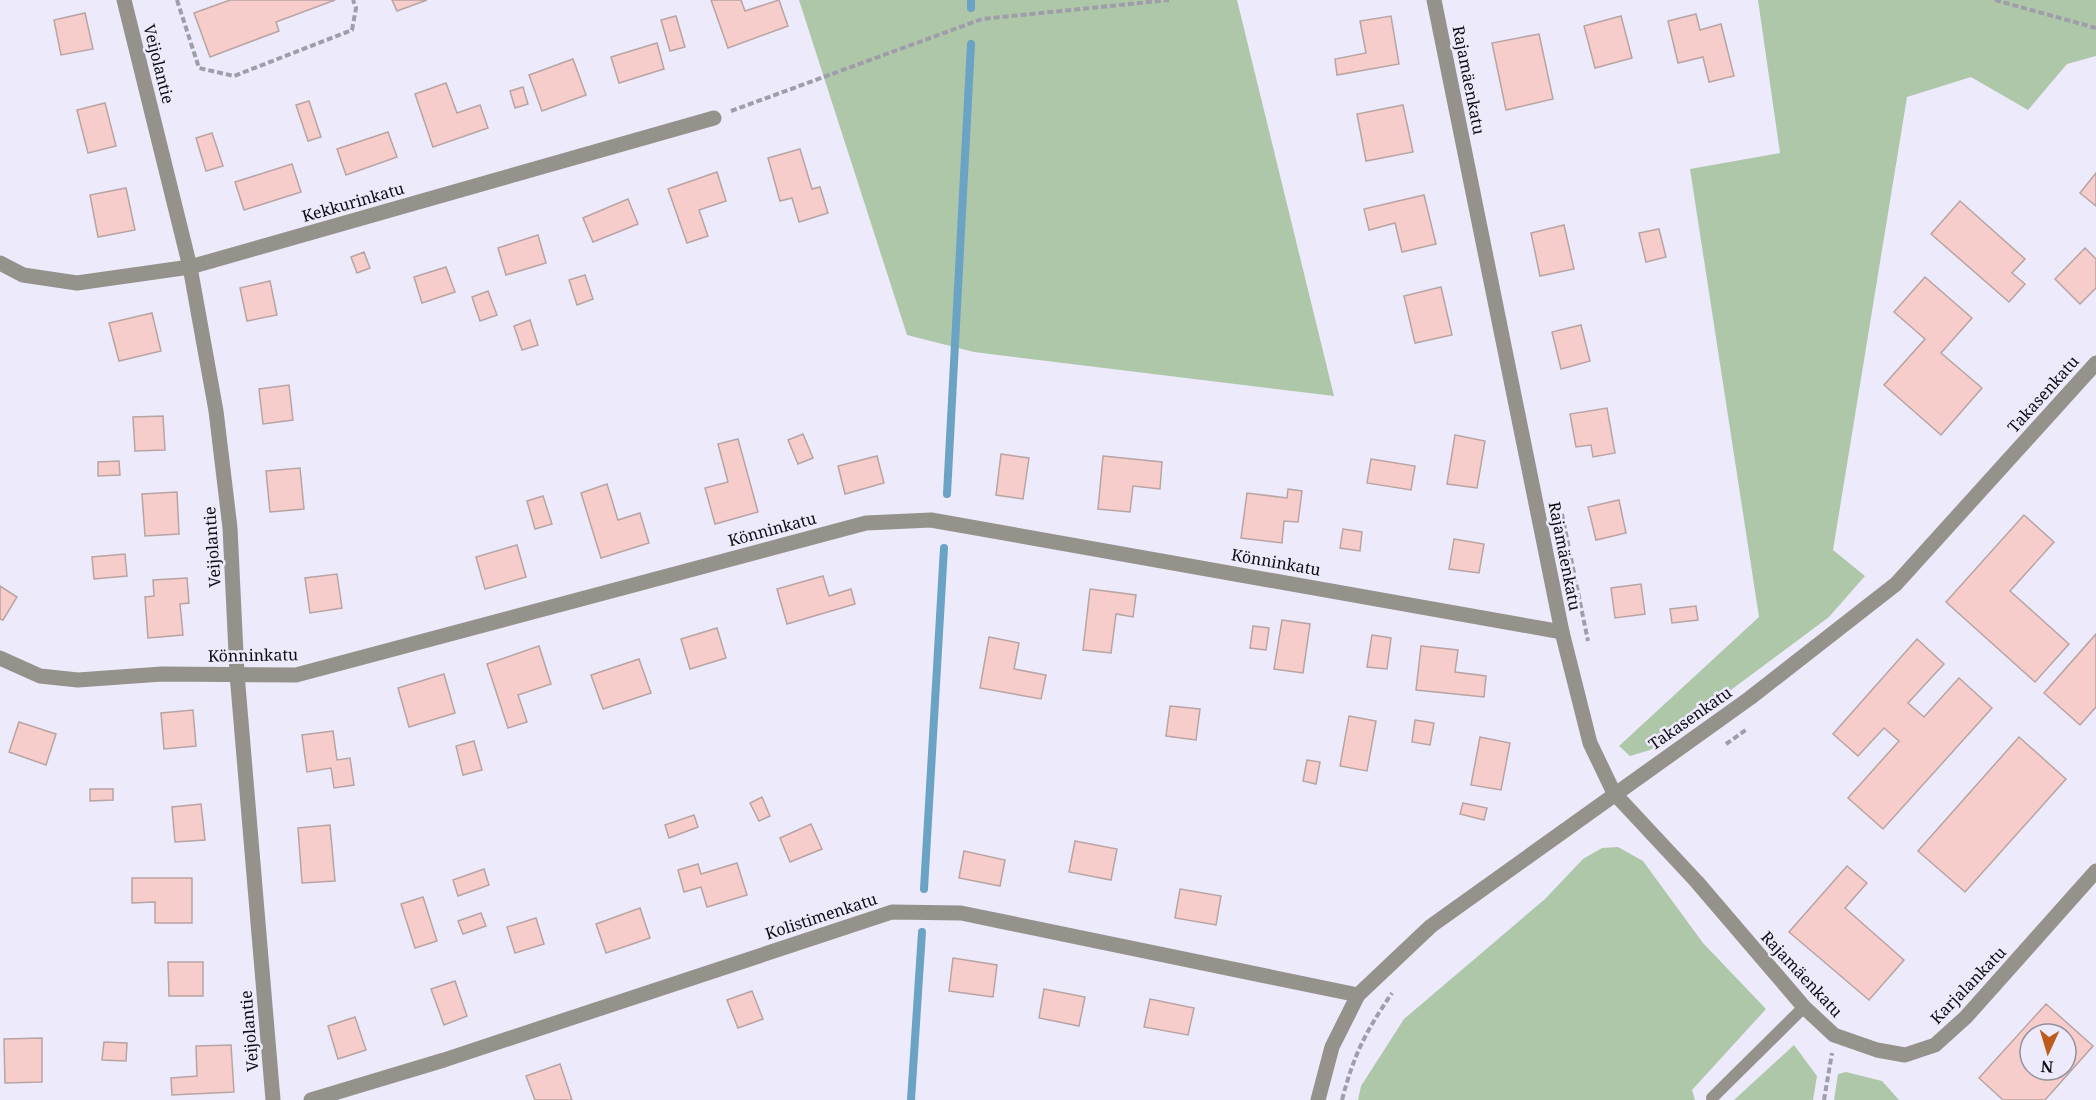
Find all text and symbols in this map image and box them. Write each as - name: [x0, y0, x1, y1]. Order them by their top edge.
- street label: Veijolantie: [139, 22, 179, 106]
- street label: Rajamäenkatu: [1448, 24, 1490, 136]
- street label: Kekkurinkatu: [299, 177, 407, 227]
- street label: Takasenkatu: [2002, 351, 2084, 437]
- street label: Rajamäenkatu: [1544, 500, 1586, 612]
- street label: Veijolantie: [198, 506, 226, 588]
- street label: Könninkatu: [726, 507, 818, 551]
- street label: Könninkatu: [1230, 543, 1322, 581]
- street label: Könninkatu: [208, 643, 298, 667]
- street label: Takasenkatu: [1644, 681, 1736, 755]
- street label: Kolistimenkatu: [762, 888, 880, 944]
- street label: Rajamäenkatu: [1756, 926, 1848, 1022]
- street label: Karjalankatu: [1925, 941, 2011, 1029]
- street label: Veijolantie: [235, 990, 263, 1072]
- north arrow: [2018, 1022, 2078, 1082]
- text: N: [2040, 1056, 2054, 1078]

